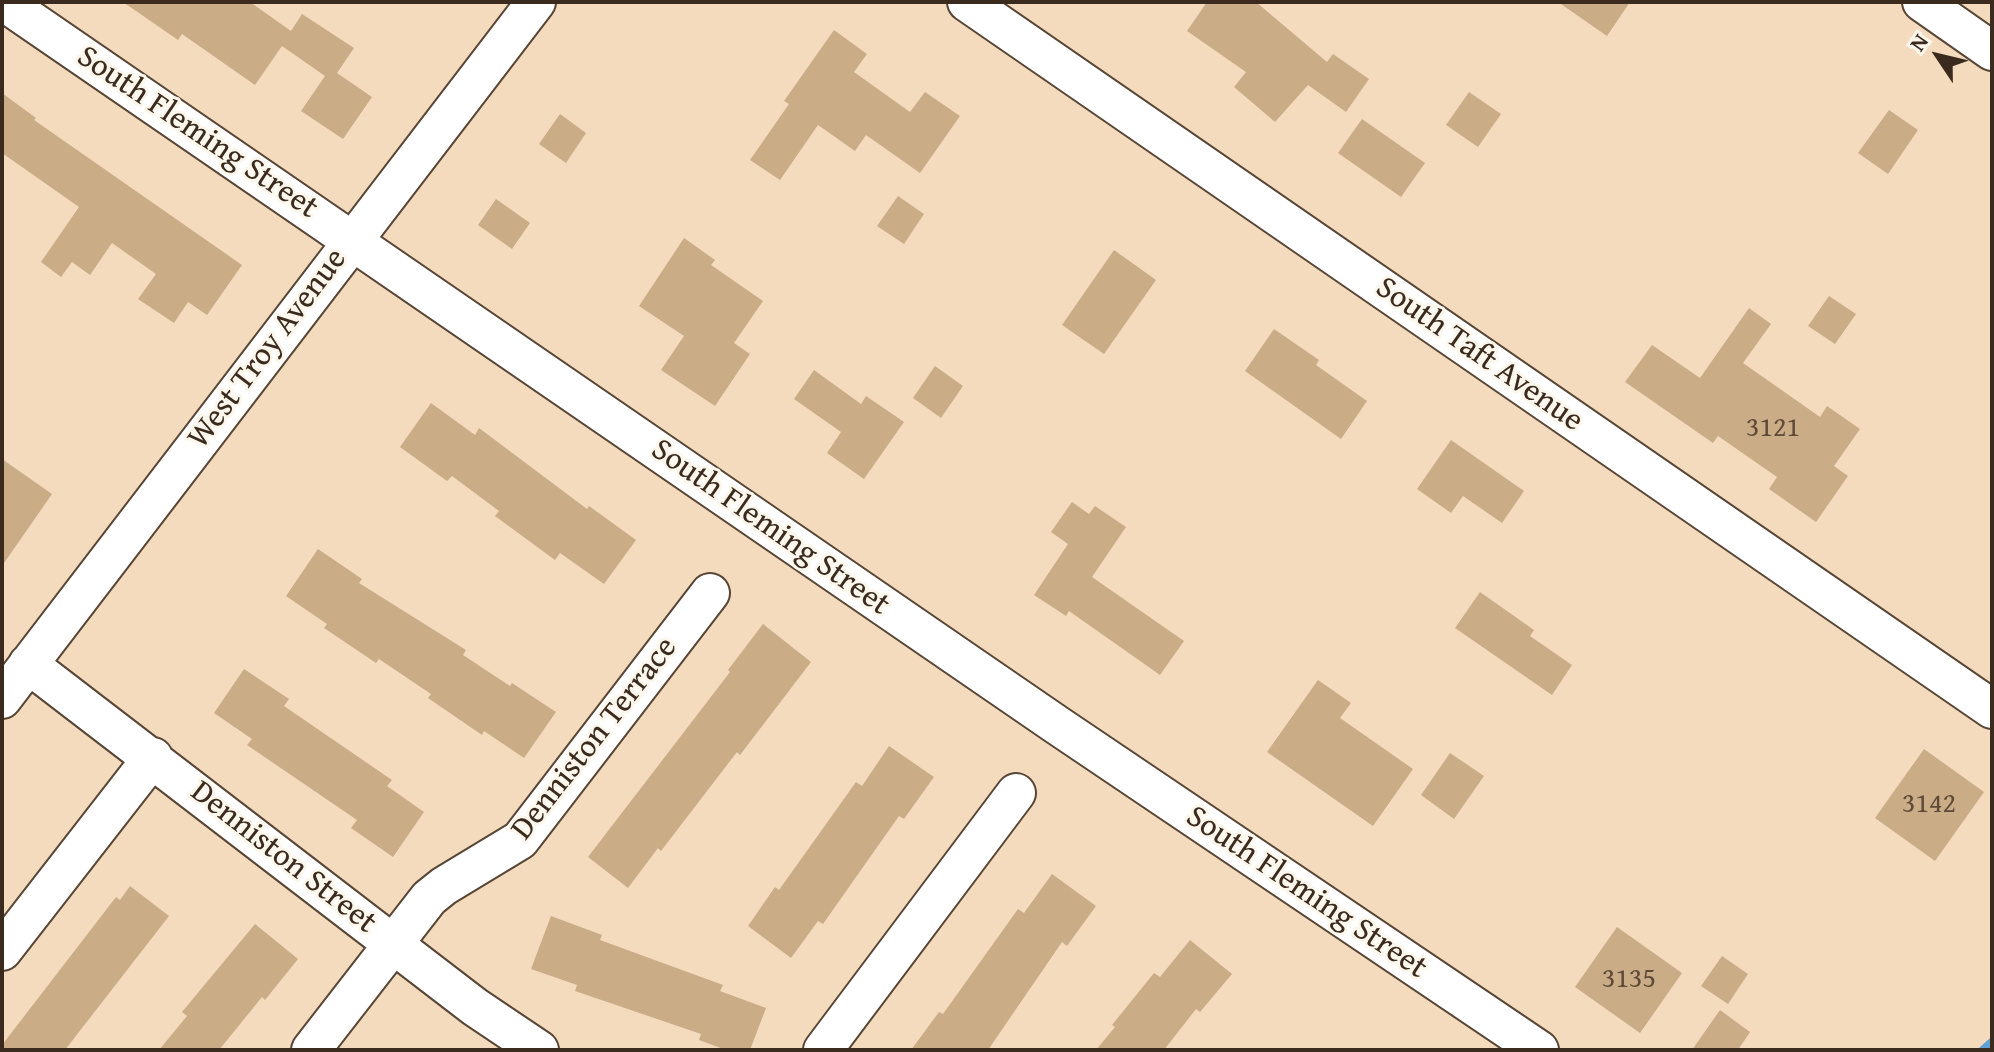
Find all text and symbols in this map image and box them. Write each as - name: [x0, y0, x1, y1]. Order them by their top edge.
- north arrow: [1898, 16, 1978, 96]
- text: N: [1901, 27, 1936, 57]
- street label: South Fleming Street: [69, 38, 325, 228]
- street label: West Troy Avenue: [180, 241, 356, 457]
- street label: South Taft Avenue: [1368, 269, 1590, 441]
- house number: 3121: [1746, 412, 1800, 446]
- street label: South Fleming Street: [643, 431, 897, 625]
- street label: Denniston Terrace: [504, 630, 686, 848]
- street label: Denniston Street: [182, 773, 384, 943]
- house number: 3142: [1902, 788, 1956, 822]
- street label: South Fleming Street: [1178, 798, 1434, 988]
- house number: 3135: [1602, 963, 1656, 997]

